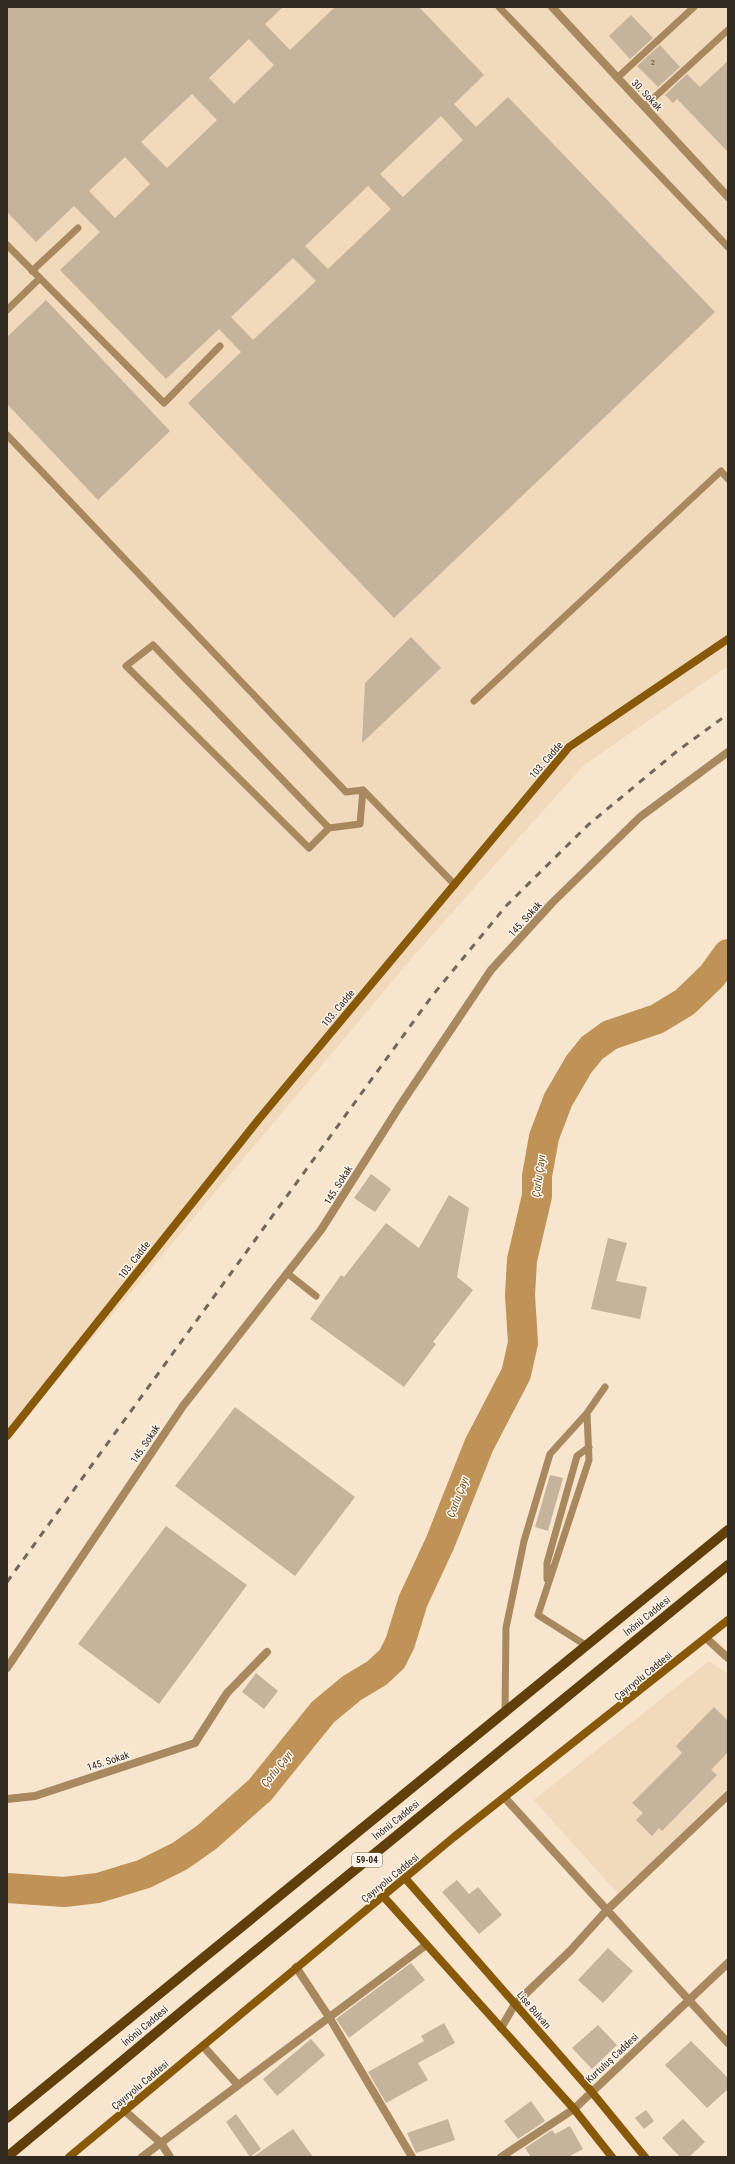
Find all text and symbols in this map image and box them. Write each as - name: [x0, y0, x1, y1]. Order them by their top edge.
- house number: 2: [651, 58, 655, 67]
- street label: 30. Sokak: [630, 77, 665, 113]
- street label: 103. Cadde: [527, 739, 565, 781]
- street label: 145. Sokak: [506, 899, 544, 939]
- street label: 103. Cadde: [319, 987, 357, 1029]
- water label: Çorlu Çayı: [530, 1153, 548, 1198]
- street label: 145. Sokak: [322, 1163, 355, 1206]
- street label: 103. Cadde: [116, 1239, 152, 1281]
- street label: 145. Sokak: [128, 1422, 162, 1465]
- water label: Çorlu Çayı: [444, 1474, 472, 1519]
- street label: İnönü Caddesi: [621, 1593, 672, 1638]
- street label: Çayıryolu Caddesi: [612, 1650, 674, 1702]
- water label: Çorlu Çayı: [258, 1748, 296, 1790]
- street label: 145. Sokak: [85, 1749, 131, 1773]
- street label: İnönü Caddesi: [370, 1797, 421, 1842]
- street label: Çayıryolu Caddesi: [359, 1852, 421, 1904]
- road number: 59-04: [352, 1853, 382, 1867]
- street label: Lise Bulvarı: [515, 1989, 553, 2031]
- street label: İnönü Caddesi: [119, 2003, 170, 2048]
- street label: Kurtuluş Caddesi: [584, 2031, 640, 2085]
- street label: Çayıryolu Caddesi: [109, 2058, 171, 2112]

